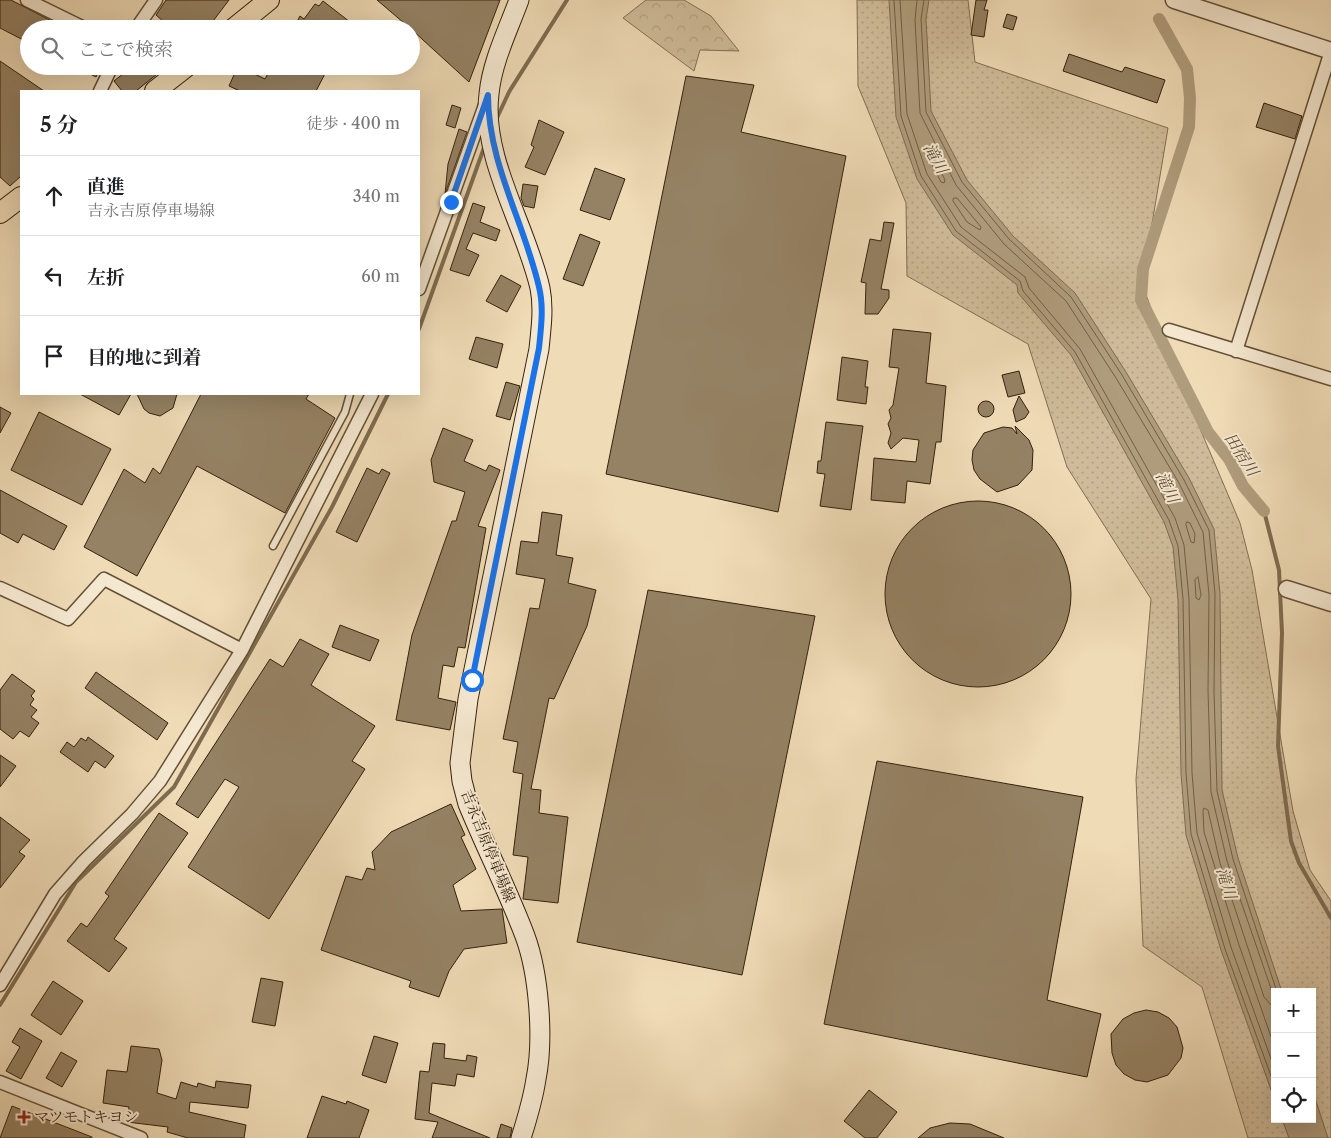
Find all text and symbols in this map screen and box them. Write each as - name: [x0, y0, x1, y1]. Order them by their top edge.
- search box: [20, 20, 420, 75]
- icon: search: [38, 34, 66, 62]
- text: ここで検索: [78, 38, 173, 61]
- text: 5 分: [40, 112, 78, 137]
- text: 徒歩 · 400 m: [306, 113, 400, 133]
- water label: 滝川: [919, 139, 953, 179]
- text: 直進: [87, 175, 125, 198]
- icon: ahead: [40, 182, 68, 210]
- text: 340 m: [353, 186, 400, 206]
- route end: [440, 191, 463, 214]
- text: 吉永吉原停車場線: [87, 200, 215, 220]
- icon: left: [40, 262, 68, 290]
- text: 左折: [87, 266, 125, 289]
- text: 60 m: [361, 266, 400, 286]
- icon: arrive: [40, 342, 68, 370]
- text: 目的地に到着: [87, 346, 201, 369]
- water label: 田宿川: [1221, 428, 1265, 481]
- water label: 滝川: [1152, 468, 1185, 508]
- route start: [461, 669, 484, 692]
- street label: 吉永吉原停車場線: [457, 787, 520, 905]
- water label: 滝川: [1213, 865, 1242, 903]
- map controls: [1271, 988, 1316, 1123]
- button: +: [1271, 988, 1316, 1033]
- button: −: [1271, 1033, 1316, 1078]
- button: locate: [1271, 1078, 1316, 1123]
- place label: マツモトキヨシ: [34, 1107, 139, 1126]
- marker: マツモトキヨシ: [18, 1111, 30, 1123]

